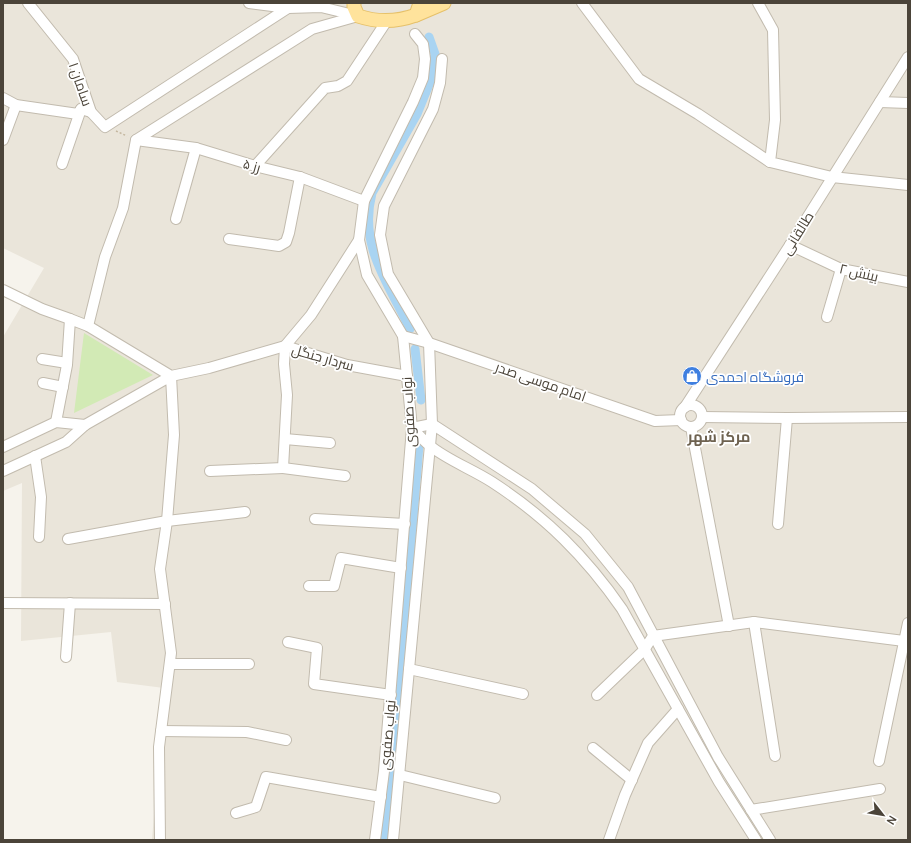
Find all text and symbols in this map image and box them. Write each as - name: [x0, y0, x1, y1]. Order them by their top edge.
- street label: سامان ۱: [65, 59, 97, 109]
- street label: رز ۵: [241, 153, 263, 177]
- street label: طالقانی: [776, 208, 818, 258]
- street label: بینش ۲: [838, 258, 880, 286]
- street label: سردار جنگل: [290, 339, 356, 375]
- street label: امام موسی صدر: [492, 356, 589, 406]
- shop icon: فروشگاه احمدی: [681, 365, 703, 387]
- place label: فروشگاه احمدی: [706, 367, 804, 386]
- street label: نواب صفوی: [397, 376, 419, 448]
- district label: مرکز شهر: [686, 426, 751, 447]
- street label: نواب صفوی: [374, 699, 400, 771]
- north arrow: [863, 795, 903, 835]
- text: N: [883, 813, 900, 828]

